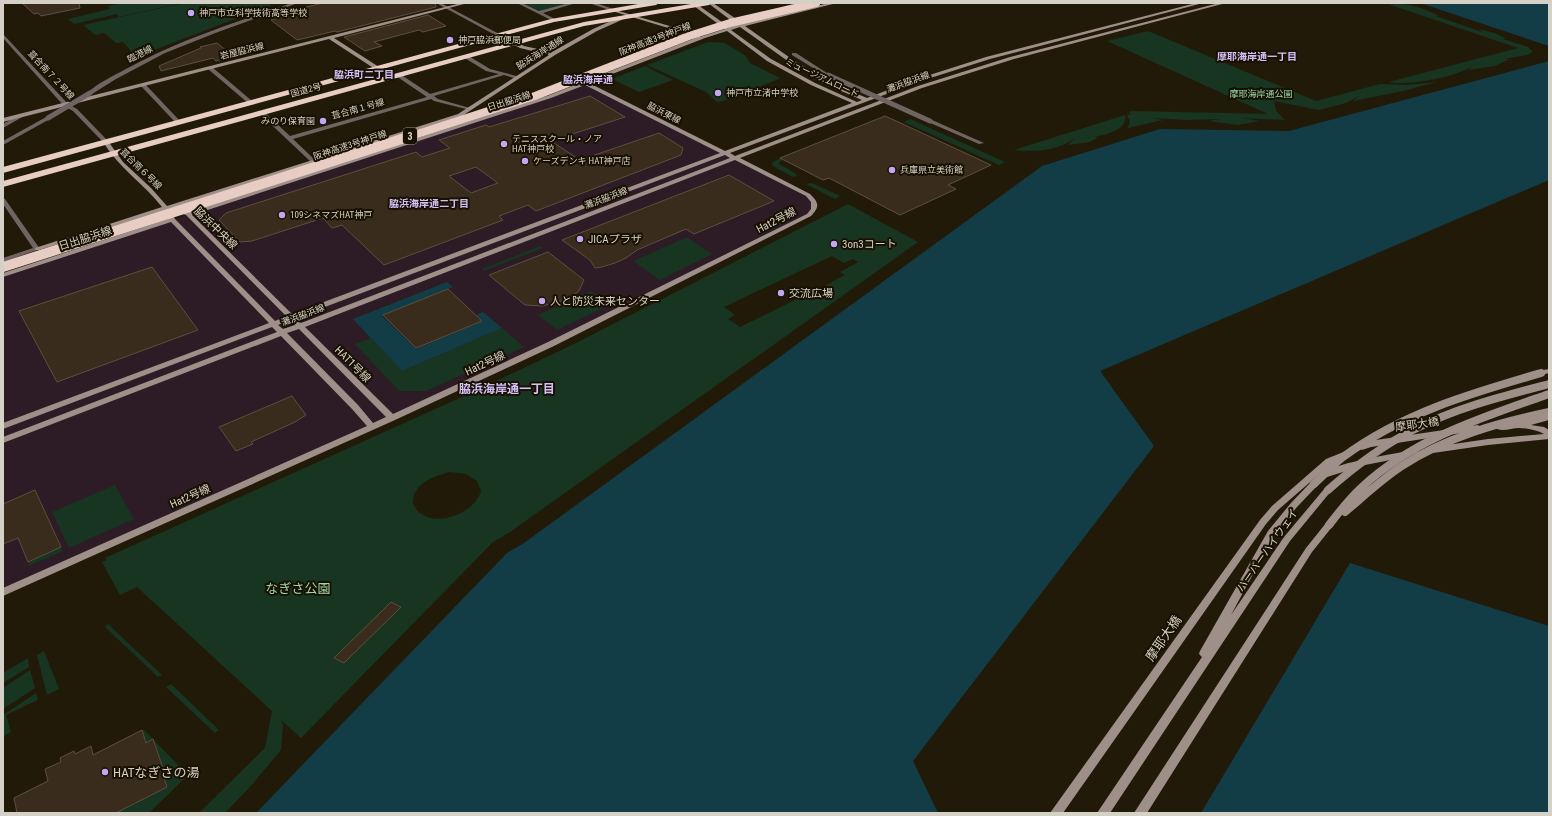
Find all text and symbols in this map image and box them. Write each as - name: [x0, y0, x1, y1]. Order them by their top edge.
- marker: 神戸市立科学技術高等学校: [186, 8, 196, 18]
- place label: 神戸市立科学技術高等学校: [199, 8, 307, 18]
- street label: 阪神高速3号神戸線: [618, 20, 693, 57]
- street label: 脇浜海岸通線: [514, 34, 566, 72]
- marker: 神戸脇浜郵便局: [445, 35, 455, 45]
- place label: 神戸脇浜郵便局: [458, 35, 521, 45]
- street label: 岩屋脇浜線: [219, 40, 266, 61]
- street label: 臨港線: [126, 43, 155, 65]
- street label: 葺合南７２号線: [26, 49, 77, 102]
- district label: 摩耶海岸通一丁目: [1217, 51, 1297, 62]
- street label: ミュージアムロード: [784, 57, 860, 99]
- district label: 脇浜町二丁目: [334, 69, 394, 80]
- street label: 灘浜脇浜線: [885, 69, 932, 94]
- district label: 脇浜海岸通: [563, 74, 613, 85]
- street label: 国道2号: [290, 81, 322, 99]
- marker: 神戸市立渚中学校: [713, 88, 723, 98]
- place label: 神戸市立渚中学校: [726, 88, 798, 98]
- street label: 日出脇浜線: [486, 89, 533, 113]
- park label: 摩耶海岸通公園: [1229, 89, 1293, 99]
- street label: 葺合南１号線: [331, 96, 386, 121]
- street label: 脇浜東線: [646, 100, 683, 126]
- place label: みのり保育園: [261, 116, 315, 126]
- marker: みのり保育園: [318, 116, 328, 126]
- street label: 阪神高速3号神戸線: [312, 128, 389, 162]
- road number: 3: [403, 128, 417, 144]
- place label: テニススクール・ノア HAT神戸校: [512, 134, 602, 154]
- marker: テニススクール・ノア HAT神戸校: [499, 139, 509, 149]
- street label: 葺合南６号線: [118, 147, 165, 192]
- marker: ケーズデンキ HAT神戸店: [520, 156, 530, 166]
- place label: ケーズデンキ HAT神戸店: [533, 156, 631, 166]
- marker: 兵庫県立美術館: [887, 165, 897, 175]
- place label: 兵庫県立美術館: [900, 165, 963, 175]
- street label: 灘浜脇浜線: [583, 185, 630, 211]
- district label: 脇浜海岸通二丁目: [389, 198, 469, 209]
- street label: 脇浜中央線: [191, 205, 240, 252]
- street label: Hat2号線: [754, 205, 798, 236]
- marker: 109シネマズHAT神戸: [277, 210, 287, 220]
- place label: 109シネマズHAT神戸: [290, 210, 372, 220]
- street label: 日出脇浜線: [57, 224, 113, 253]
- place label: JICAプラザ: [588, 233, 642, 246]
- marker: JICAプラザ: [575, 234, 585, 244]
- place label: 3on3コート: [842, 238, 897, 251]
- marker: 3on3コート: [829, 239, 839, 249]
- place label: 交流広場: [789, 287, 833, 300]
- marker: 交流広場: [776, 288, 786, 298]
- place label: 人と防災未来センター: [550, 295, 660, 308]
- marker: 人と防災未来センター: [537, 296, 547, 306]
- street label: 灘浜脇浜線: [280, 302, 327, 328]
- street label: HAT1号線: [332, 344, 373, 385]
- street label: Hat2号線: [463, 349, 507, 378]
- district label: 脇浜海岸通一丁目: [459, 382, 555, 396]
- street label: 摩耶大橋: [1394, 415, 1440, 434]
- street label: Hat2号線: [168, 482, 212, 511]
- street label: ハーバーハイウェイ: [1234, 506, 1301, 594]
- park label: なぎさ公園: [265, 581, 331, 596]
- street label: 摩耶大橋: [1142, 613, 1184, 664]
- place label: HATなぎさの湯: [113, 765, 200, 780]
- marker: HATなぎさの湯: [100, 767, 110, 777]

